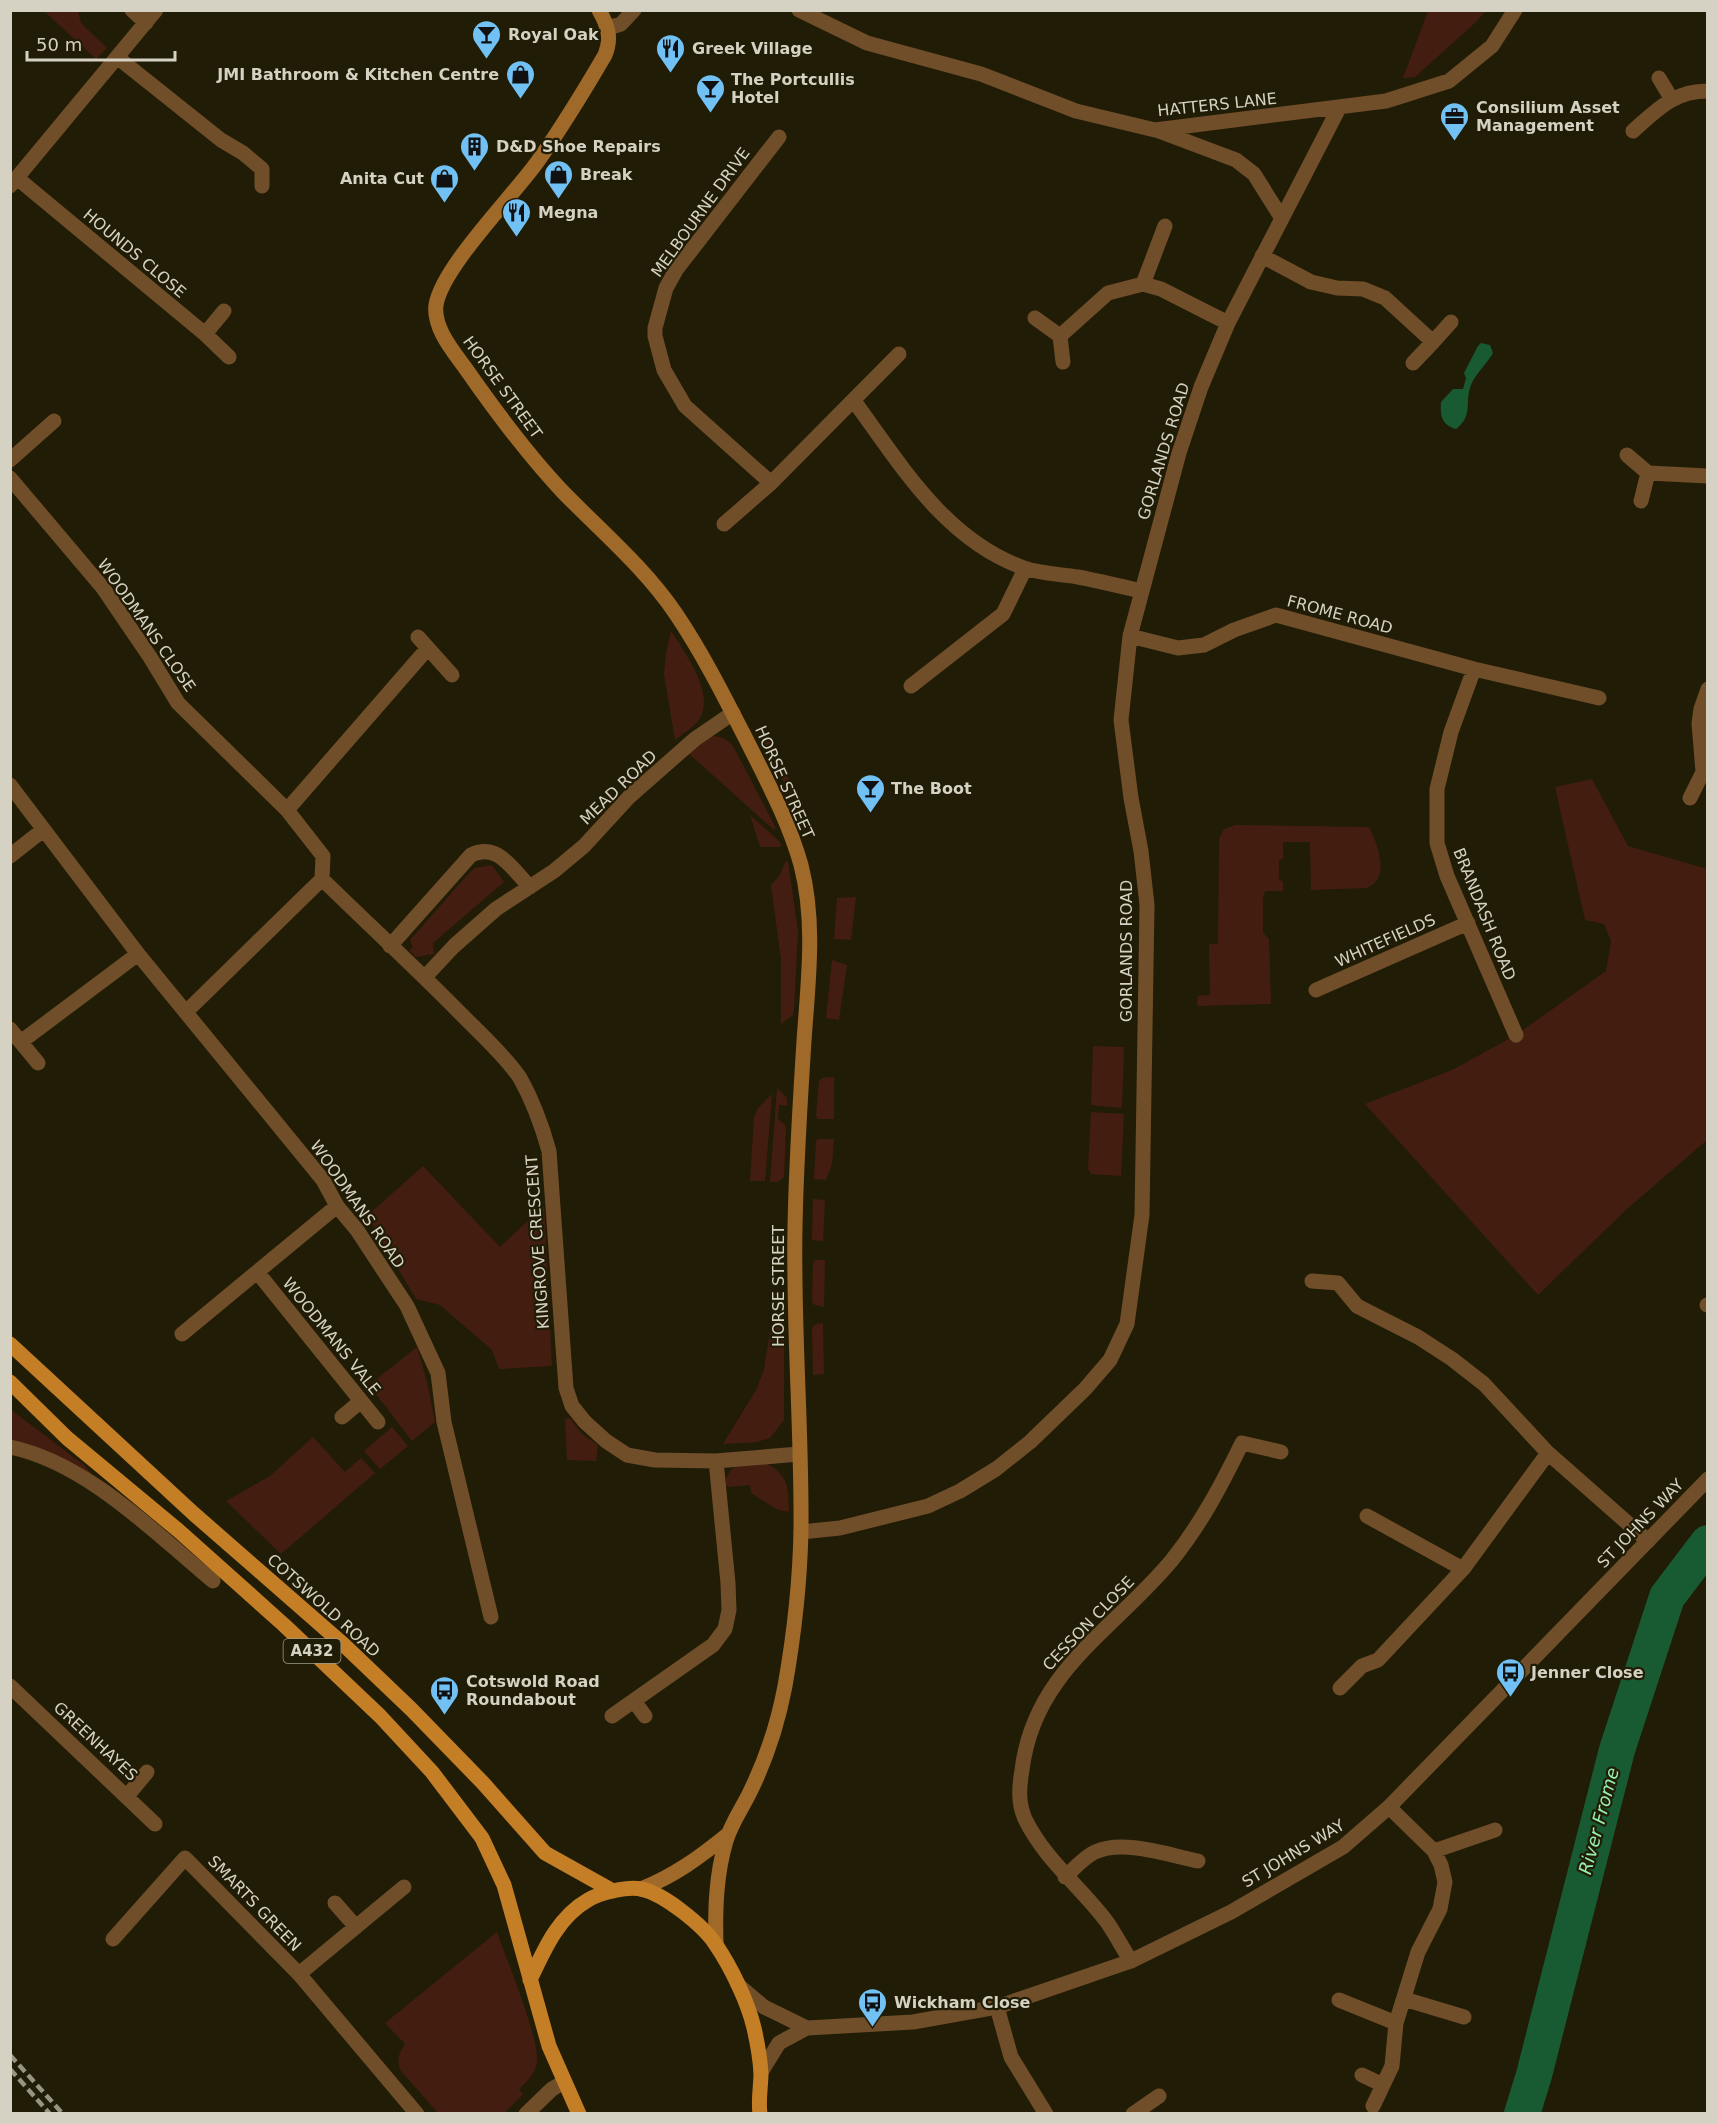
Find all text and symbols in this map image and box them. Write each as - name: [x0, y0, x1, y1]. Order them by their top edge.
- bar icon: Royal Oak: [471, 18, 503, 60]
- scale bar: [27, 24, 176, 62]
- place label: Royal Oak: [508, 25, 599, 44]
- restaurant icon: Greek Village: [655, 32, 687, 74]
- text: 50 m: [36, 34, 82, 55]
- place label: Greek Village: [692, 39, 813, 58]
- shop icon: JMI Bathroom & Kitchen Centre: [504, 58, 536, 100]
- place label: JMI Bathroom & Kitchen Centre: [216, 65, 499, 84]
- place label: The Portcullis Hotel: [731, 70, 855, 107]
- bar icon: The Portcullis Hotel: [694, 72, 726, 114]
- street label: HATTERS LANE: [1156, 89, 1278, 120]
- place label: Consilium Asset Management: [1476, 98, 1620, 135]
- office icon: Consilium Asset Management: [1439, 100, 1471, 142]
- building icon: D&D Shoe Repairs: [459, 130, 491, 172]
- place label: D&D Shoe Repairs: [496, 137, 661, 156]
- street label: MELBOURNE DRIVE: [647, 144, 754, 281]
- shop icon: Break: [543, 158, 575, 200]
- shop icon: Anita Cut: [429, 162, 461, 204]
- place label: Break: [580, 165, 633, 184]
- place label: Anita Cut: [340, 169, 424, 188]
- restaurant icon: Megna: [501, 196, 533, 238]
- place label: Megna: [538, 203, 598, 222]
- street label: HOUNDS CLOSE: [79, 205, 190, 302]
- street label: HORSE STREET: [459, 332, 546, 442]
- street label: GORLANDS ROAD: [1134, 380, 1193, 522]
- street label: WOODMANS CLOSE: [94, 555, 200, 695]
- street label: FROME ROAD: [1285, 591, 1395, 638]
- street label: HORSE STREET: [751, 723, 818, 842]
- street label: MEAD ROAD: [576, 746, 661, 829]
- bar icon: The Boot: [854, 772, 886, 814]
- place label: The Boot: [891, 779, 972, 798]
- street label: BRANDASH ROAD: [1449, 845, 1520, 983]
- street label: GORLANDS ROAD: [1117, 880, 1136, 1022]
- street label: WHITEFIELDS: [1332, 910, 1438, 971]
- street label: WOODMANS ROAD: [306, 1137, 409, 1272]
- street label: KINGROVE CRESCENT: [522, 1154, 553, 1330]
- street label: HORSE STREET: [769, 1225, 788, 1347]
- street label: WOODMANS VALE: [279, 1274, 385, 1399]
- street label: ST JOHNS WAY: [1593, 1475, 1688, 1572]
- street label: COTSWOLD ROAD: [263, 1550, 384, 1661]
- street label: CESSON CLOSE: [1039, 1572, 1138, 1674]
- road number: A432: [284, 1639, 340, 1663]
- bus stop icon: Jenner Close: [1494, 1656, 1526, 1698]
- place label: Jenner Close: [1530, 1663, 1644, 1682]
- place label: Cotswold Road Roundabout: [466, 1672, 600, 1709]
- bus stop icon: Cotswold Road Roundabout: [429, 1674, 461, 1716]
- street label: GREENHAYES: [50, 1698, 141, 1785]
- water label: River Frome: [1574, 1765, 1623, 1877]
- street label: ST JOHNS WAY: [1239, 1815, 1348, 1891]
- street label: SMARTS GREEN: [204, 1852, 305, 1955]
- bus stop icon: Wickham Close: [857, 1986, 889, 2028]
- place label: Wickham Close: [894, 1993, 1030, 2012]

